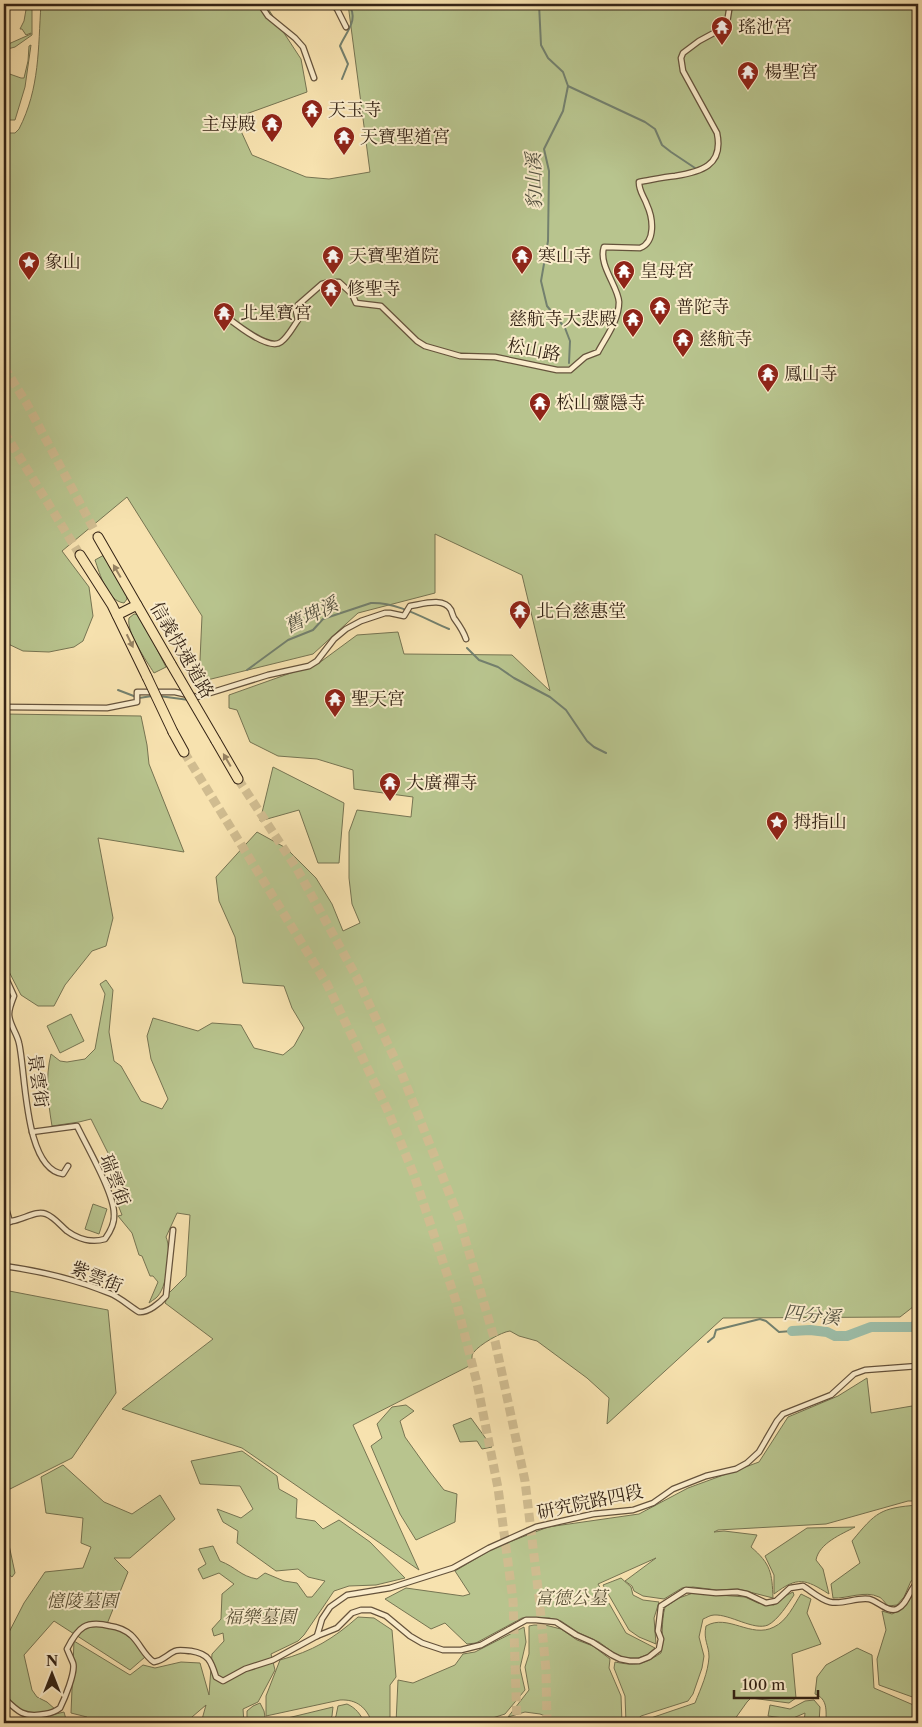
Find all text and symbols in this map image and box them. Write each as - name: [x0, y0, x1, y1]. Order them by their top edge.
- temple icon: 瑤池宮: [710, 15, 734, 46]
- place label: 瑤池宮: [738, 16, 792, 38]
- temple icon: 楊聖宮: [736, 60, 760, 91]
- place label: 楊聖宮: [764, 61, 818, 83]
- temple icon: 天玉寺: [300, 98, 324, 129]
- place label: 天玉寺: [328, 99, 382, 121]
- temple icon: 主母殿: [260, 112, 284, 143]
- place label: 主母殿: [202, 113, 256, 135]
- temple icon: 天寶聖道宮: [332, 125, 356, 156]
- place label: 天寶聖道宮: [360, 126, 450, 148]
- water label: 豹山溪: [522, 150, 546, 210]
- temple icon: 天寶聖道院: [321, 244, 345, 275]
- temple icon: 寒山寺: [510, 244, 534, 275]
- place label: 天寶聖道院: [349, 245, 439, 267]
- place label: 寒山寺: [538, 245, 592, 267]
- place icon: 象山: [17, 250, 41, 281]
- place label: 象山: [45, 251, 81, 273]
- temple icon: 皇母宮: [612, 259, 636, 290]
- place label: 皇母宮: [640, 260, 694, 282]
- temple icon: 修聖寺: [319, 277, 343, 308]
- place label: 修聖寺: [347, 278, 401, 300]
- temple icon: 普陀寺: [648, 295, 672, 326]
- place label: 普陀寺: [676, 296, 730, 318]
- temple icon: 北星寶宮: [212, 301, 236, 332]
- place label: 北星寶宮: [240, 302, 312, 324]
- temple icon: 慈航寺大悲殿: [621, 307, 645, 338]
- place label: 慈航寺大悲殿: [509, 308, 617, 330]
- temple icon: 慈航寺: [671, 327, 695, 358]
- place label: 慈航寺: [699, 328, 753, 350]
- street label: 松山路: [505, 334, 563, 366]
- temple icon: 鳳山寺: [756, 362, 780, 393]
- place label: 鳳山寺: [784, 363, 838, 385]
- temple icon: 松山靈隱寺: [528, 391, 552, 422]
- place label: 松山靈隱寺: [556, 392, 646, 414]
- one-way arrow: [113, 564, 122, 577]
- water label: 舊埤溪: [280, 591, 343, 638]
- street label: 信義快速道路: [145, 598, 219, 702]
- temple icon: 北台慈惠堂: [508, 599, 532, 630]
- place label: 北台慈惠堂: [536, 600, 626, 622]
- one-way arrow: [125, 633, 134, 648]
- temple icon: 聖天宮: [323, 687, 347, 718]
- place label: 聖天宮: [351, 688, 405, 710]
- one-way arrow: [223, 754, 232, 767]
- temple icon: 大廣禪寺: [378, 771, 402, 802]
- place label: 大廣禪寺: [406, 772, 478, 794]
- place icon: 拇指山: [765, 810, 789, 841]
- place label: 拇指山: [793, 811, 847, 833]
- street label: 景雲街: [23, 1053, 53, 1109]
- street label: 瑞雲街: [95, 1151, 135, 1209]
- street label: 紫雲街: [68, 1257, 126, 1297]
- water label: 四分溪: [782, 1301, 844, 1330]
- street label: 研究院路四段: [535, 1480, 645, 1524]
- park label: 富德公墓: [535, 1587, 610, 1609]
- park label: 憶陵墓園: [46, 1590, 121, 1612]
- park label: 福樂墓園: [224, 1606, 299, 1628]
- north arrow: [28, 1650, 78, 1700]
- text: N: [46, 1652, 58, 1670]
- scale bar: [734, 1667, 818, 1699]
- text: 100 m: [742, 1675, 785, 1694]

